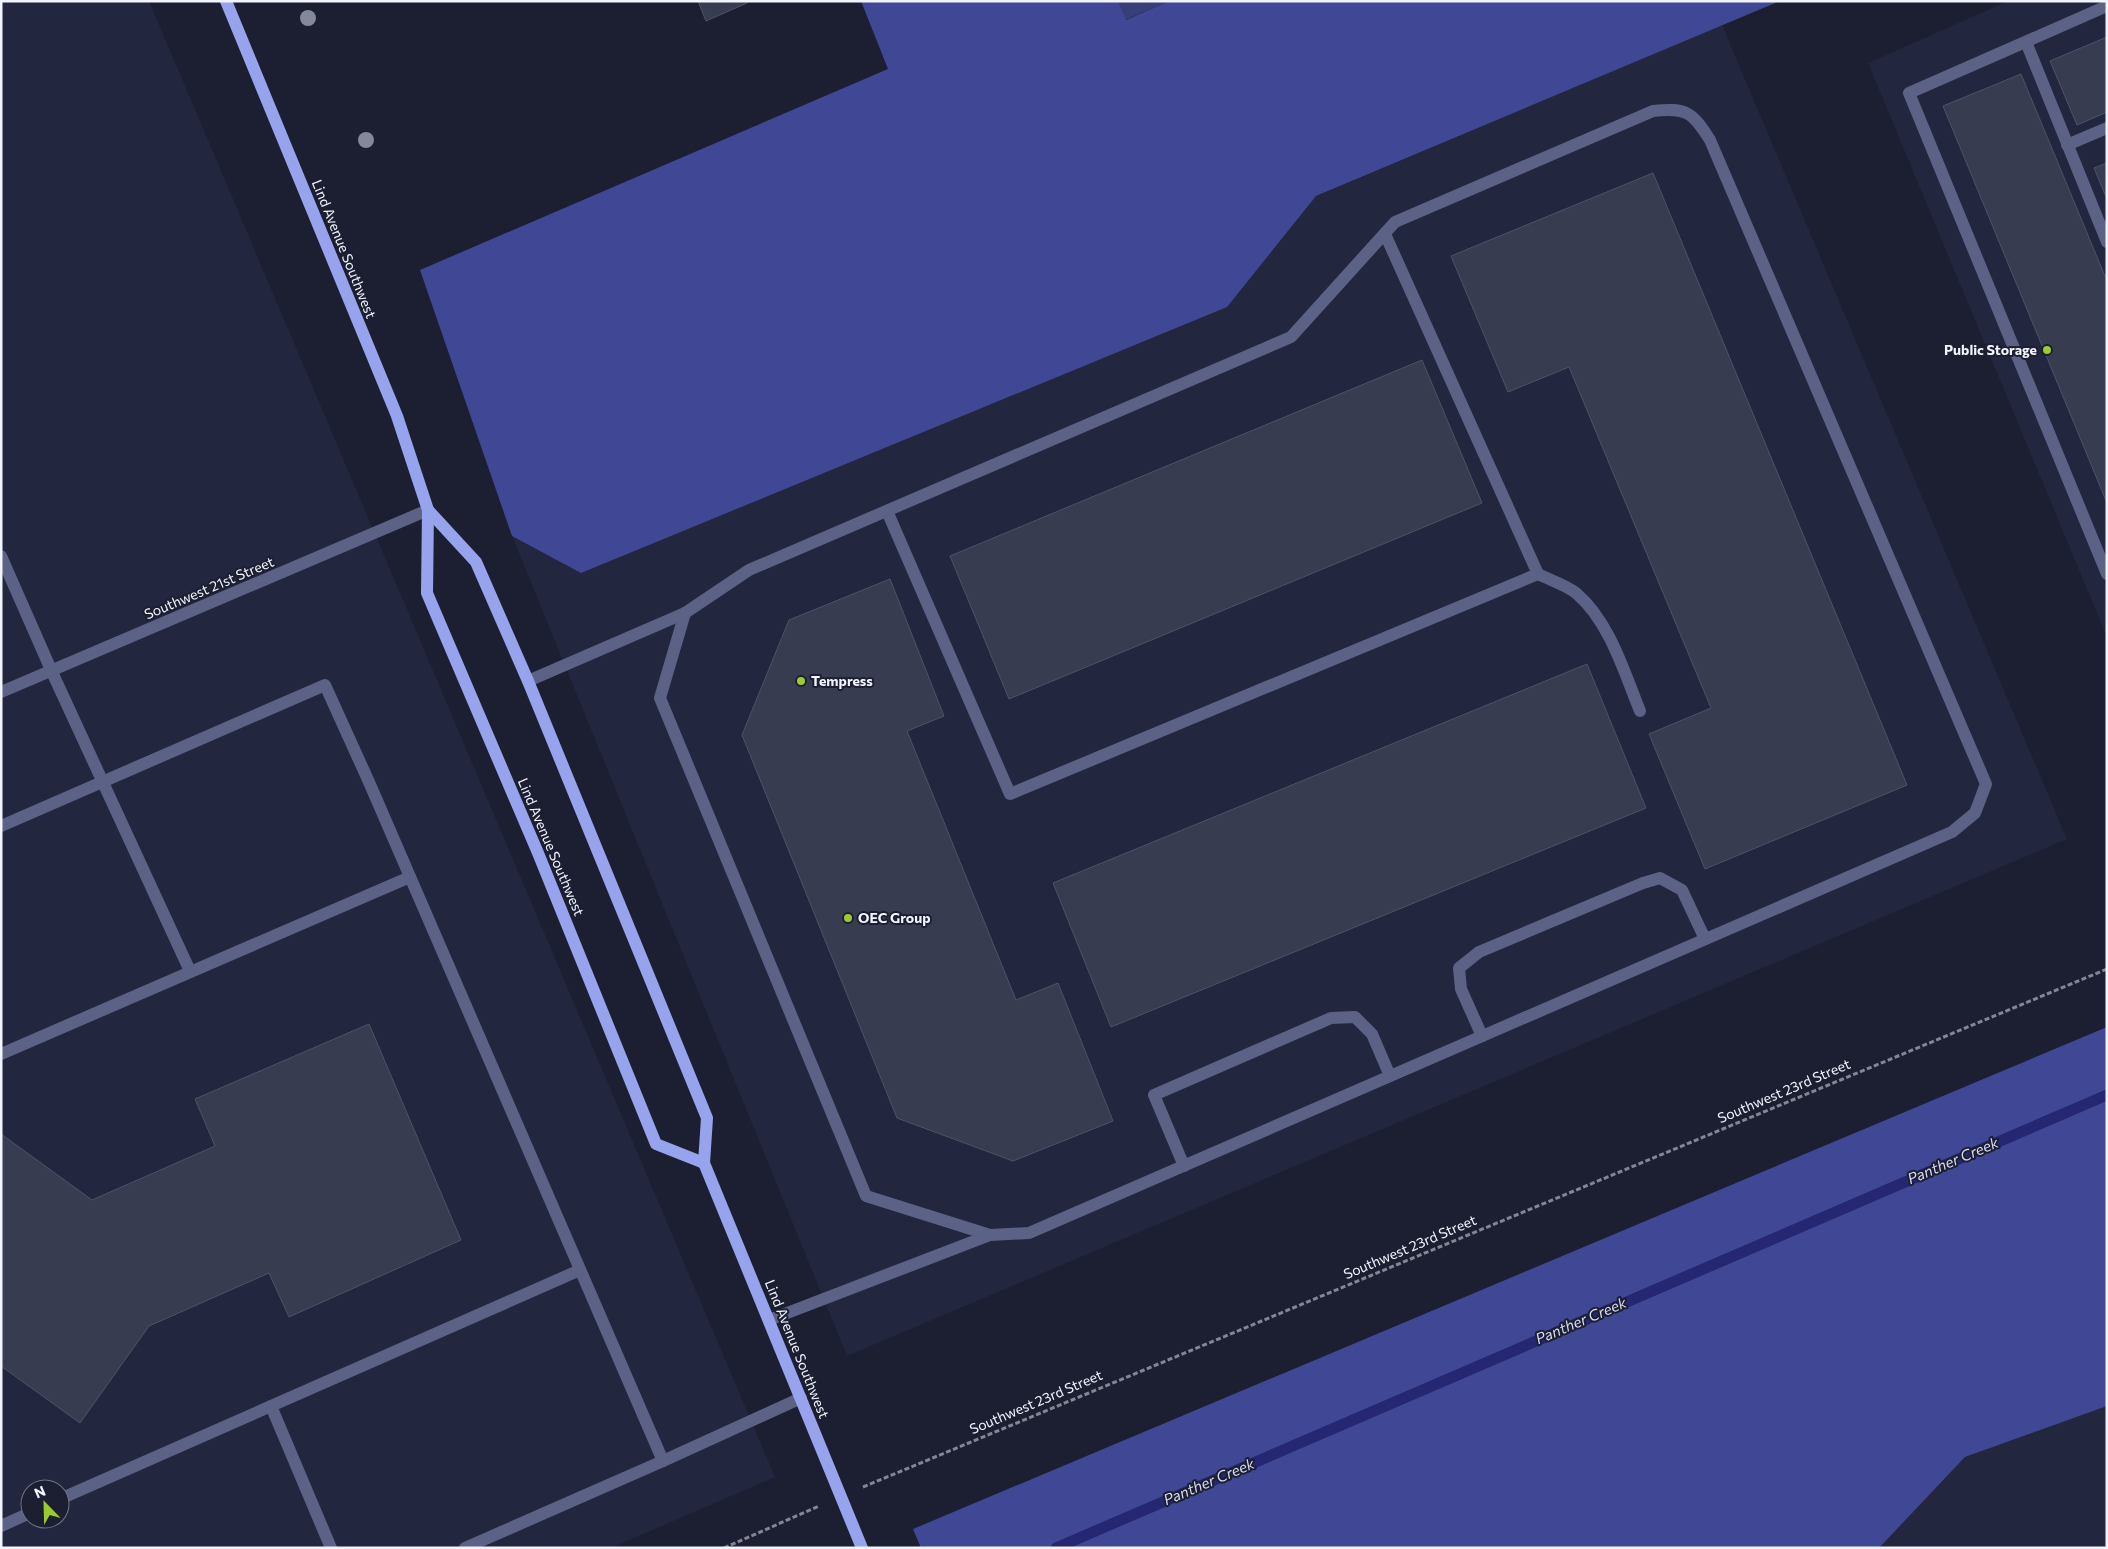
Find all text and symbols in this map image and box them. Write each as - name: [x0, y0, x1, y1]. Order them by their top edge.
- street label: Lind Avenue Southwest: [309, 177, 380, 321]
- place label: Public Storage: [1944, 341, 2037, 358]
- marker: Public Storage: [2041, 344, 2053, 356]
- street label: Southwest 21st Street: [141, 552, 276, 623]
- place label: Tempress: [811, 672, 873, 689]
- marker: Tempress: [795, 675, 807, 687]
- street label: Lind Avenue Southwest: [515, 775, 588, 919]
- place label: OEC Group: [858, 909, 930, 926]
- marker: OEC Group: [842, 912, 854, 924]
- street label: Southwest 23rd Street: [1715, 1055, 1853, 1126]
- water label: Panther Creek: [1904, 1132, 2002, 1187]
- street label: Southwest 23rd Street: [1341, 1211, 1479, 1282]
- street label: Lind Avenue Southwest: [762, 1277, 833, 1421]
- water label: Panther Creek: [1532, 1292, 1630, 1347]
- street label: Southwest 23rd Street: [967, 1366, 1105, 1437]
- water label: Panther Creek: [1160, 1453, 1258, 1508]
- north arrow: [20, 1479, 70, 1529]
- text: N: [32, 1482, 48, 1501]

